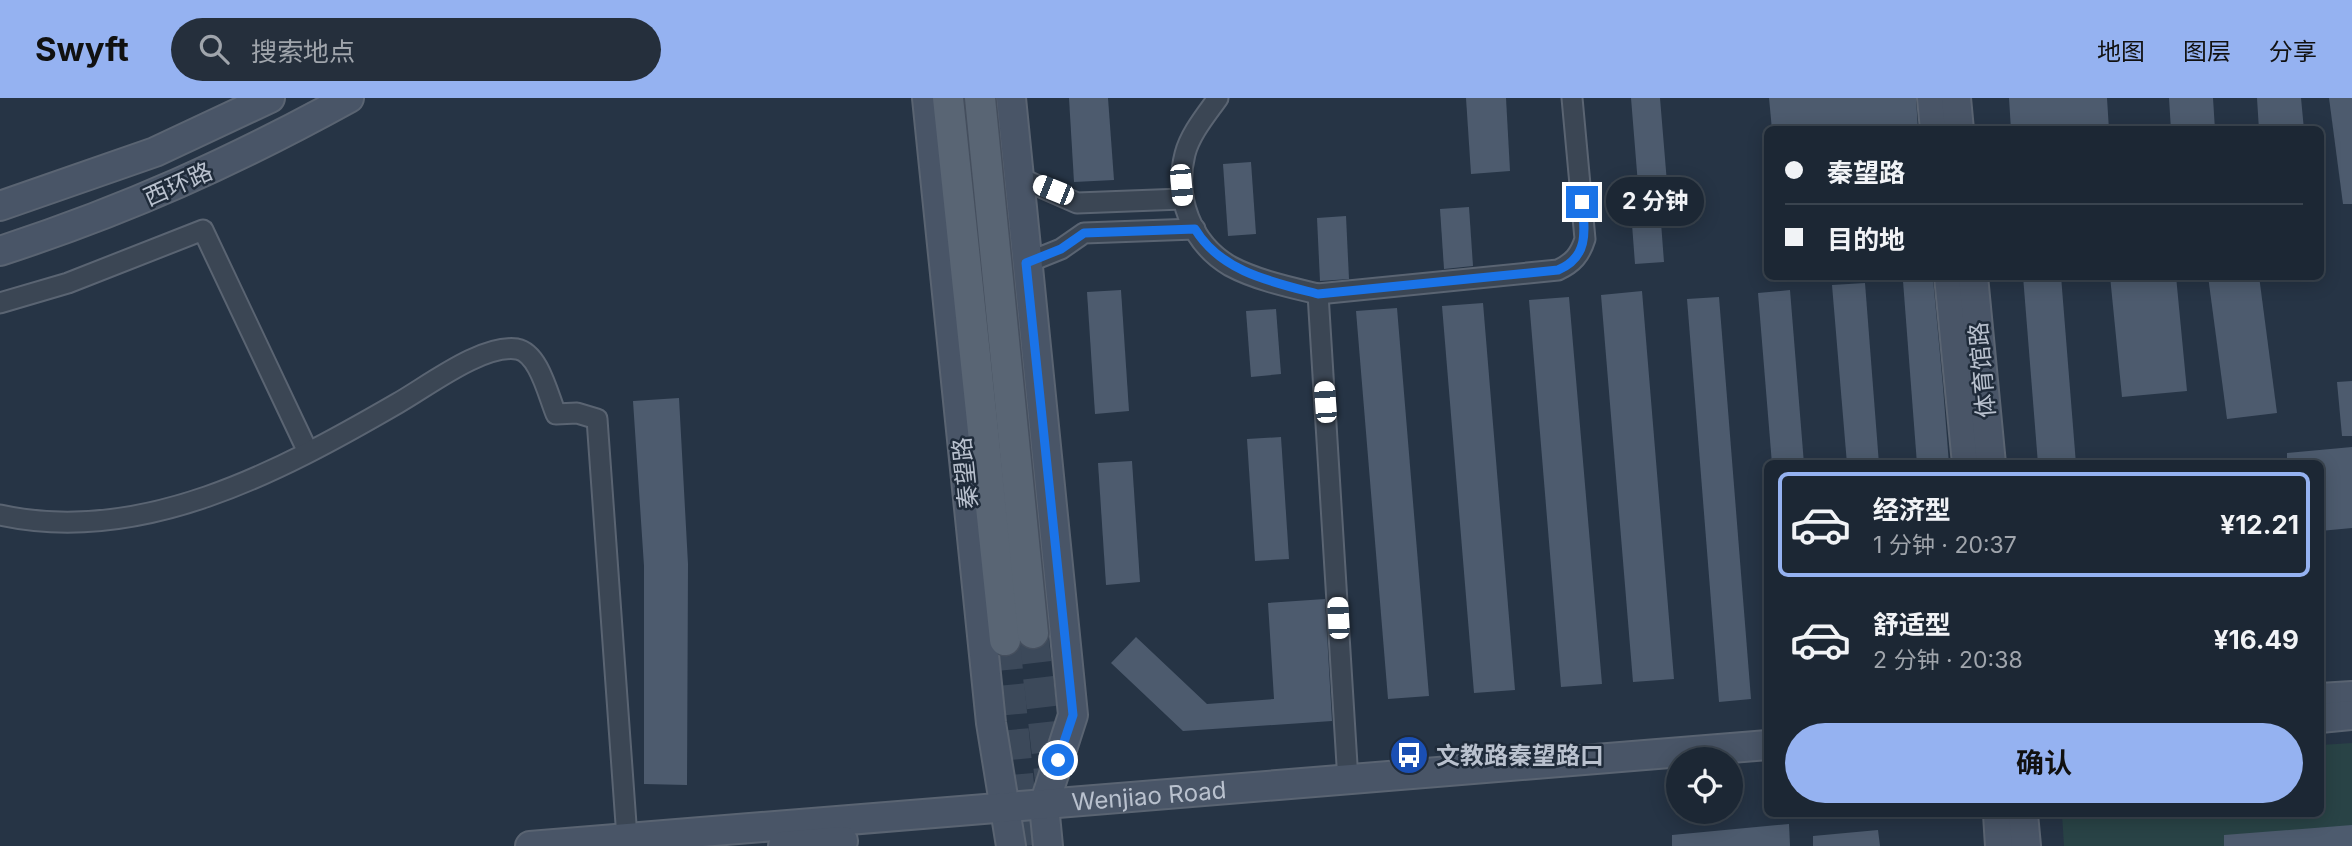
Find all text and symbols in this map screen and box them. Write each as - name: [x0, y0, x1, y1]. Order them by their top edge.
- search box: [171, 18, 661, 81]
- text: Swyft: [35, 29, 129, 69]
- icon: search: [195, 30, 233, 68]
- text: 搜索地点: [251, 36, 355, 67]
- text: 地图: [2097, 37, 2145, 66]
- text: 图层: [2183, 37, 2231, 66]
- text: 分享: [2269, 37, 2317, 66]
- street label: 西环路: [139, 156, 217, 212]
- text: 秦望路: [1827, 157, 1905, 188]
- car: [1169, 163, 1194, 207]
- car: [1030, 172, 1077, 208]
- callout: 2 分钟: [1606, 178, 1704, 226]
- route end: [1566, 186, 1598, 218]
- text: 2 分钟: [1622, 187, 1688, 215]
- text: 目的地: [1827, 224, 1905, 255]
- street label: 体育馆路: [1963, 321, 2001, 419]
- car: [1314, 380, 1337, 424]
- street label: 秦望路: [947, 436, 983, 510]
- icon: car: [1789, 493, 1852, 556]
- text: 经济型: [1873, 494, 1951, 525]
- text: ¥12.21: [2220, 509, 2299, 540]
- text: 1 分钟 · 20:37: [1873, 531, 2017, 559]
- car: [1327, 596, 1350, 640]
- icon: car: [1789, 608, 1852, 671]
- text: 舒适型: [1873, 609, 1951, 640]
- text: ¥16.49: [2214, 624, 2299, 655]
- text: 2 分钟 · 20:38: [1873, 646, 2023, 674]
- button: 确认: [1785, 723, 2303, 803]
- bus stop icon: 文教路秦望路口: [1388, 734, 1430, 776]
- place label: 文教路秦望路口: [1436, 741, 1604, 770]
- route start: [1042, 744, 1074, 776]
- map controls: [1666, 747, 1743, 824]
- button: locate: [1666, 747, 1743, 824]
- street label: Wenjiao Road: [1071, 775, 1227, 816]

